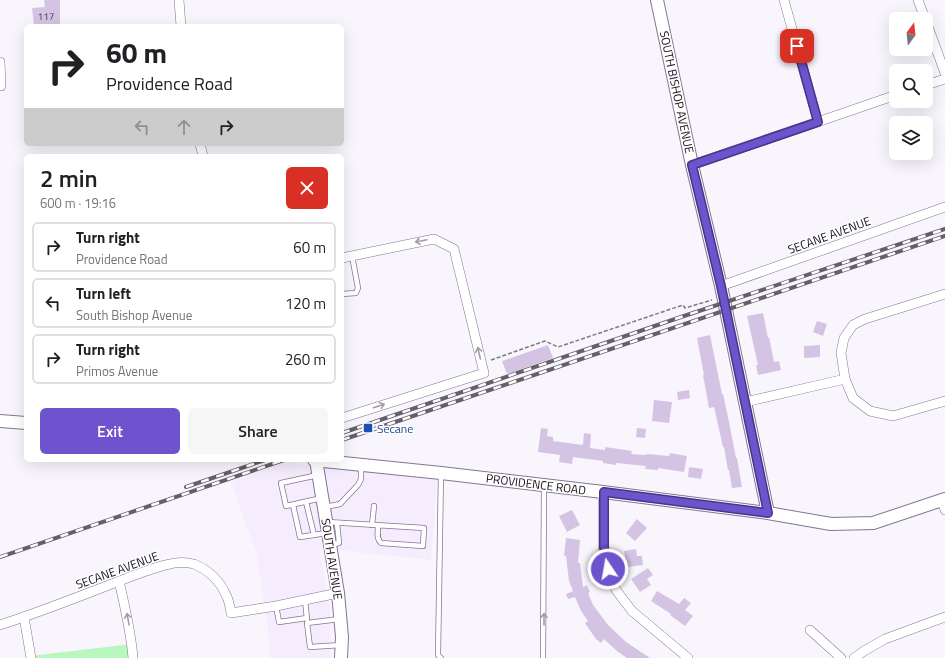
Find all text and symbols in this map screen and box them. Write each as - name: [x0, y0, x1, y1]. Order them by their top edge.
- house number: 117: [38, 9, 54, 24]
- north arrow: [889, 12, 933, 56]
- map controls: [889, 12, 933, 160]
- street label: SOUTH BISHOP AVENUE: [655, 29, 699, 155]
- pin: [780, 29, 814, 63]
- text: 60 m: [106, 31, 167, 74]
- icon: arrive: [786, 35, 808, 57]
- icon: right: [40, 40, 92, 92]
- button: search: [889, 64, 933, 108]
- text: Providence Road: [106, 70, 233, 97]
- icon: left: [131, 116, 153, 138]
- icon: ahead: [173, 116, 195, 138]
- icon: right: [215, 116, 237, 138]
- button: layers: [889, 116, 933, 160]
- text: 2 min: [40, 160, 98, 196]
- button: close: [286, 167, 328, 209]
- text: 600 m · 19:16: [40, 193, 116, 213]
- street label: SECANE AVENUE: [785, 211, 873, 259]
- text: Turn right: [76, 226, 140, 249]
- icon: right: [42, 236, 64, 258]
- text: 60 m: [293, 236, 326, 259]
- one-way arrow: [414, 238, 427, 246]
- text: Providence Road: [76, 249, 168, 269]
- text: Turn left: [76, 282, 131, 305]
- icon: left: [42, 292, 64, 314]
- text: 120 m: [285, 292, 326, 315]
- text: South Bishop Avenue: [76, 305, 192, 325]
- text: Turn right: [76, 338, 140, 361]
- one-way arrow: [475, 347, 483, 360]
- icon: right: [42, 348, 64, 370]
- text: 260 m: [285, 348, 326, 371]
- text: Primos Avenue: [76, 361, 158, 381]
- one-way arrow: [373, 402, 386, 409]
- button: Exit: [40, 408, 180, 454]
- button: Share: [188, 408, 328, 454]
- place label: Secane: [377, 419, 413, 438]
- marker: Secane: [362, 422, 374, 434]
- street label: PROVIDENCE ROAD: [485, 468, 587, 500]
- street label: SOUTH AVENUE: [316, 517, 348, 601]
- street label: SECANE AVENUE: [73, 546, 161, 594]
- position arrow: [587, 548, 629, 590]
- one-way arrow: [124, 613, 132, 626]
- one-way arrow: [540, 613, 548, 626]

